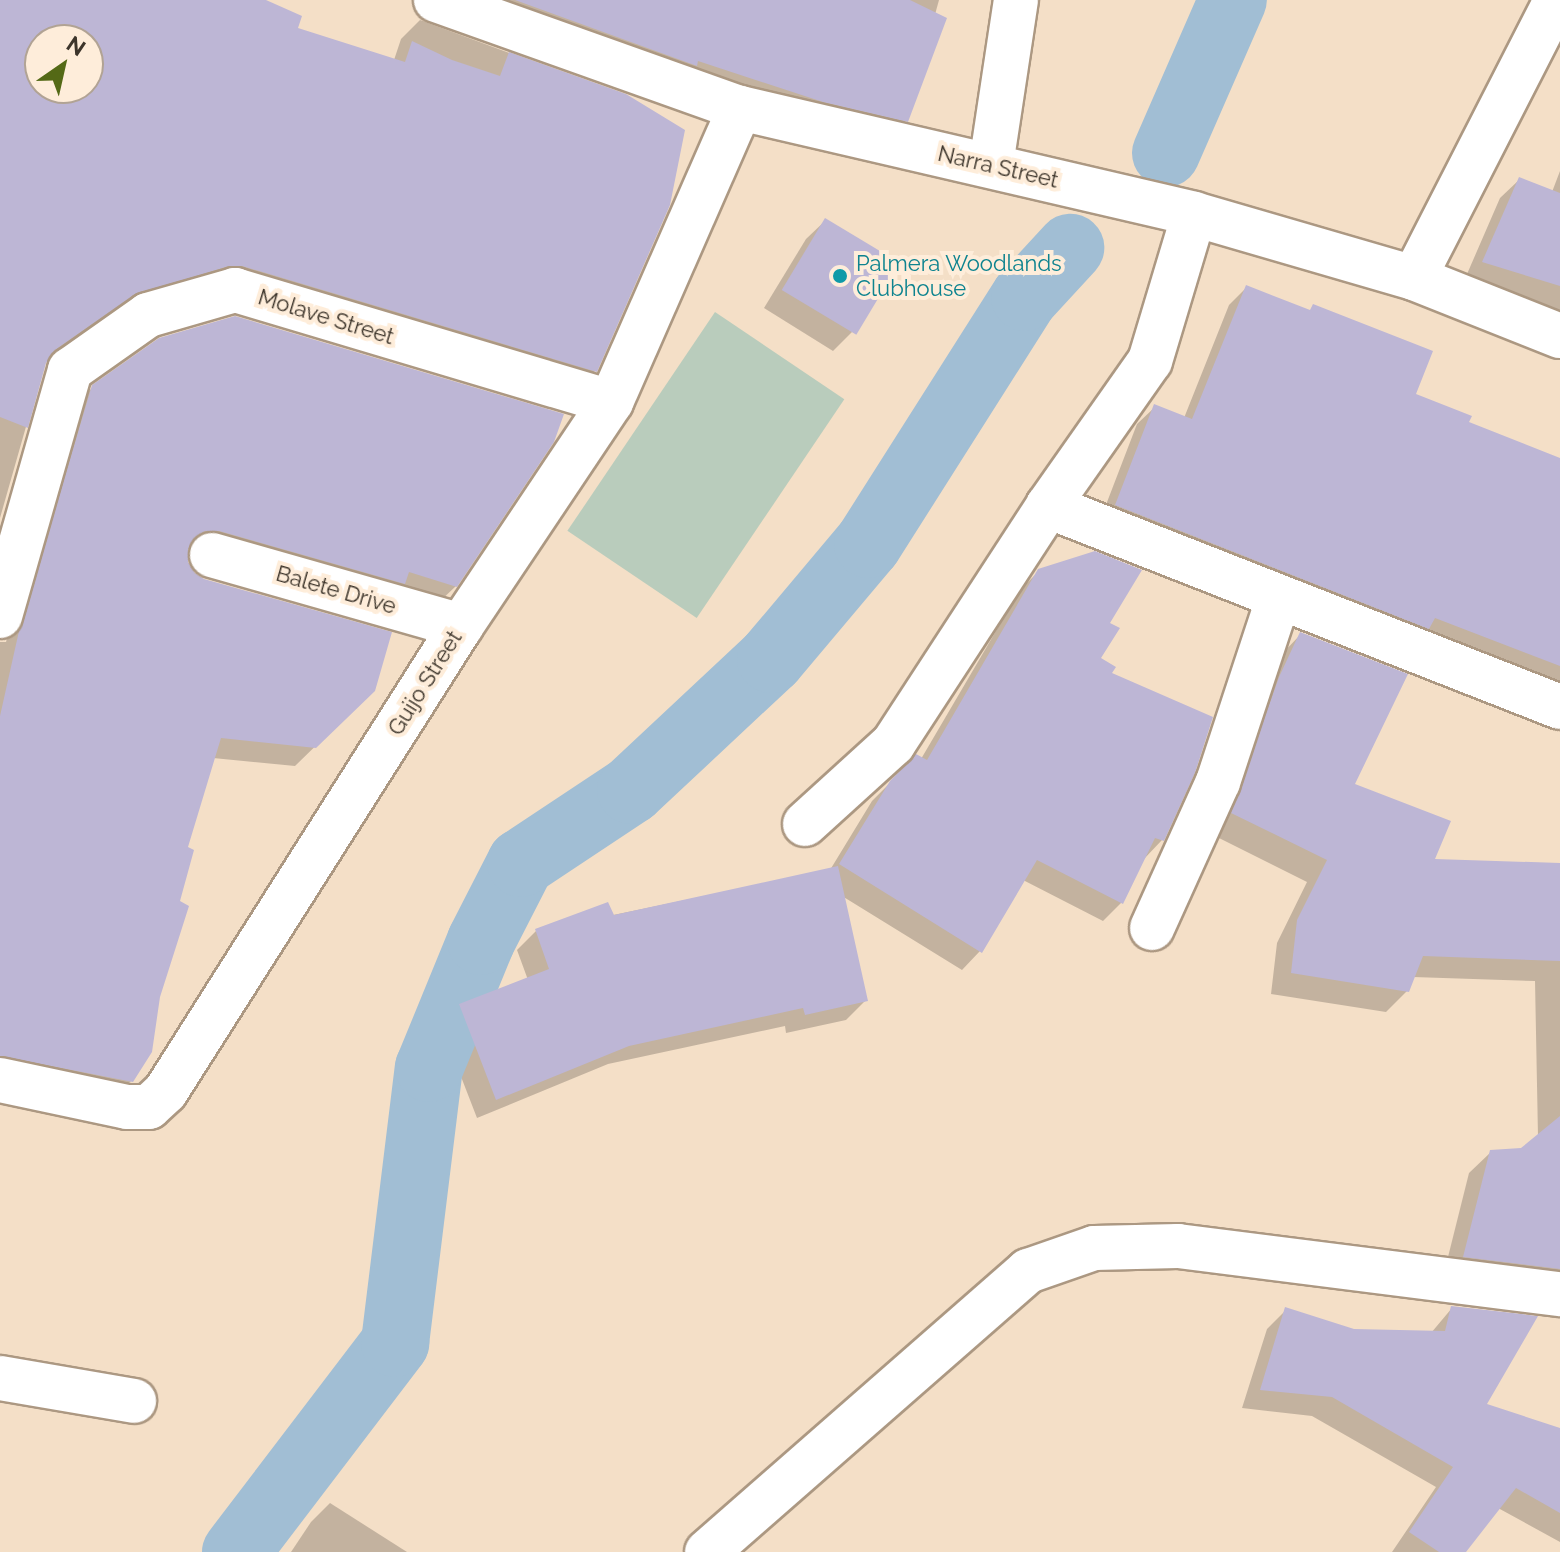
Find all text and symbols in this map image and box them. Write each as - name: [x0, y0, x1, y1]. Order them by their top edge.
- north arrow: [24, 24, 104, 104]
- text: N: [62, 30, 91, 61]
- street label: Narra Street: [935, 140, 1061, 194]
- place label: Palmera Woodlands Clubhouse: [856, 250, 1062, 302]
- marker: Palmera Woodlands Clubhouse: [831, 267, 849, 285]
- street label: Molave Street: [255, 284, 397, 350]
- street label: Balete Drive: [273, 560, 399, 620]
- street label: Guijo Street: [382, 626, 468, 740]

